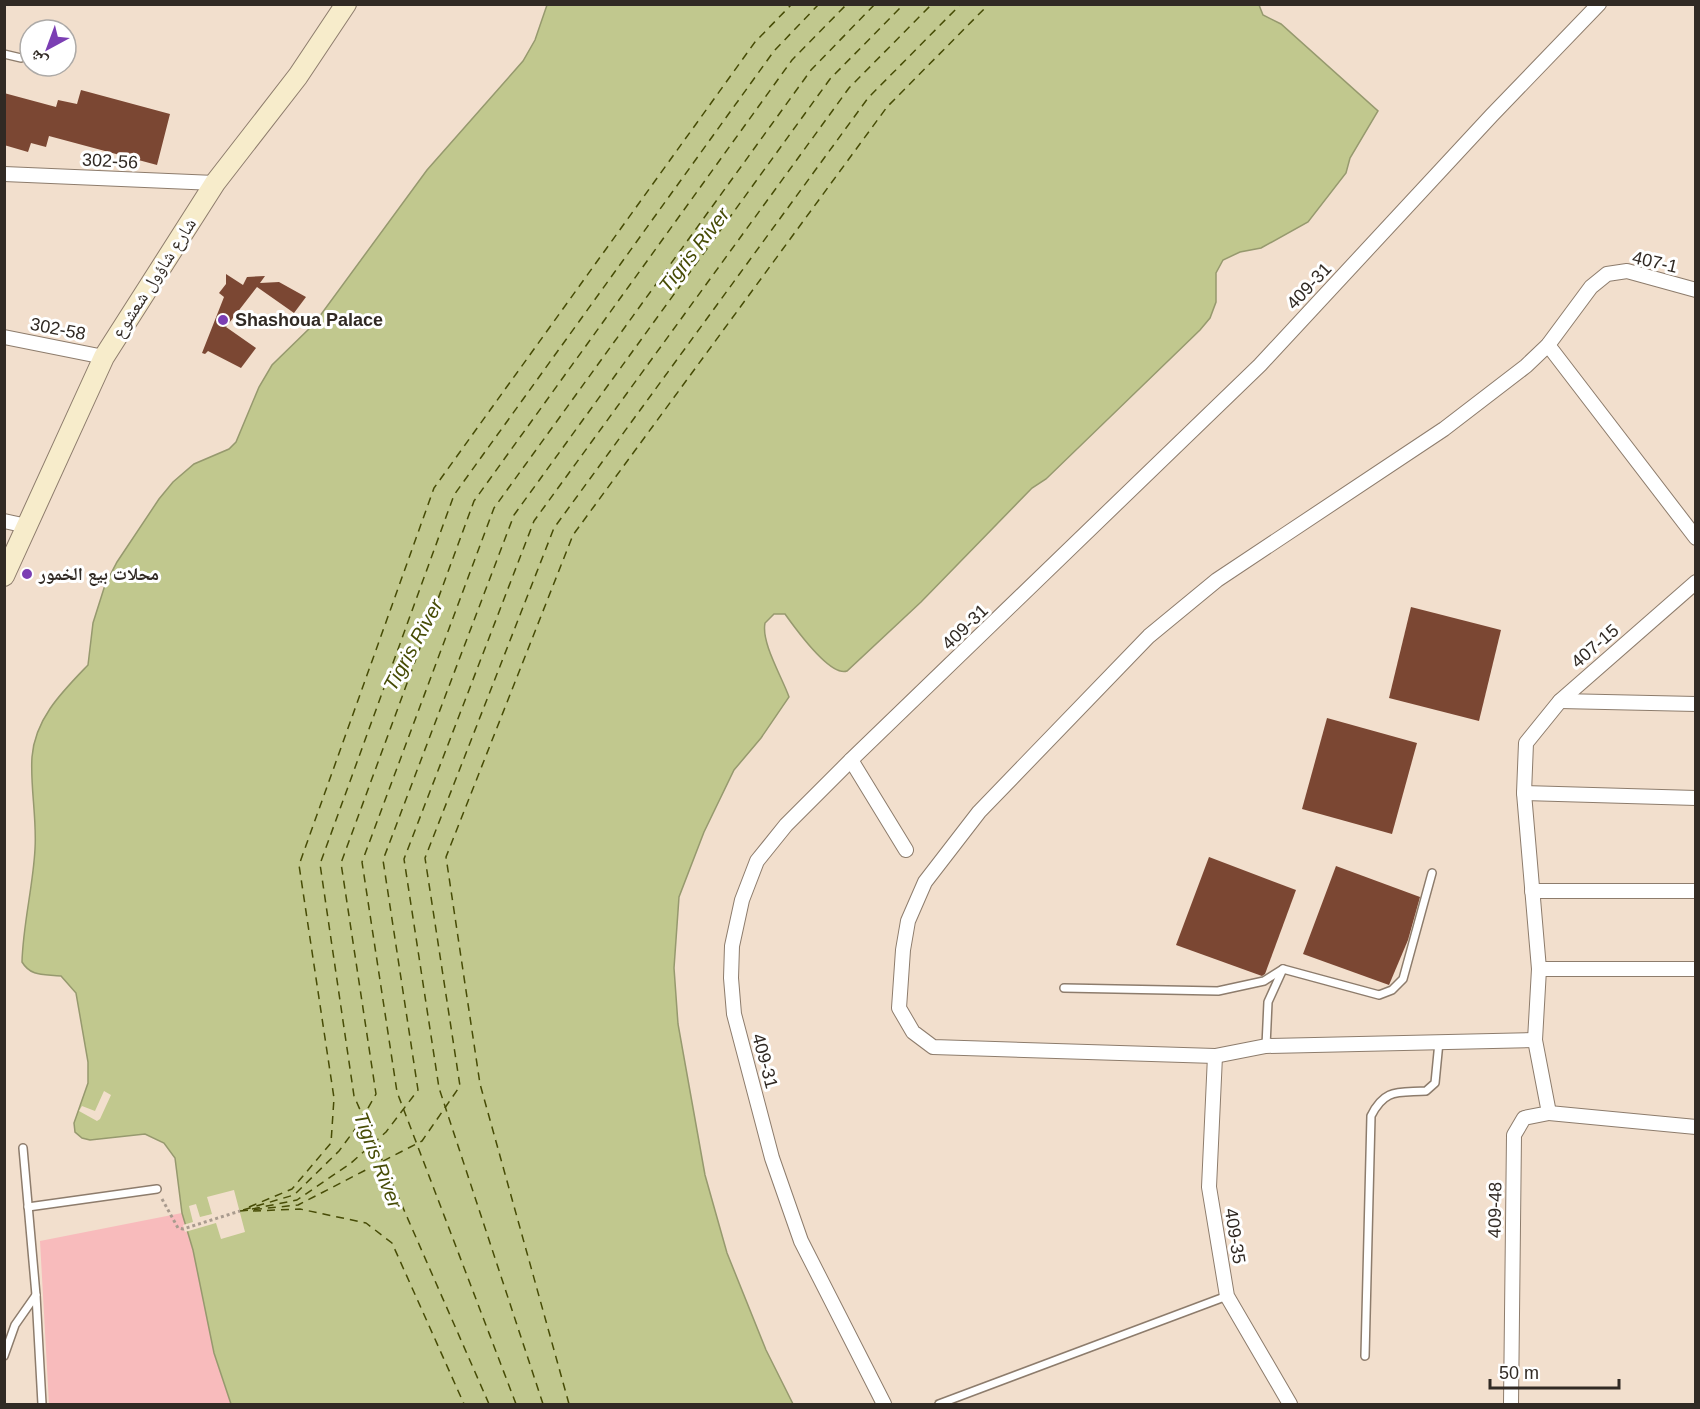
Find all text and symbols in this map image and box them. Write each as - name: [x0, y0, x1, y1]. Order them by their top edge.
- north arrow: [18, 18, 78, 78]
- text: ش: [26, 46, 51, 71]
- street label: 302-56: [81, 150, 139, 172]
- water label: Tigris River: [654, 202, 735, 297]
- street label: شارع شاؤول شعشوع: [108, 214, 201, 342]
- street label: 407-1: [1630, 247, 1680, 277]
- street label: 409-31: [1283, 259, 1335, 313]
- place label: Shashoua Palace: [235, 310, 383, 330]
- marker: Shashoua Palace: [216, 313, 230, 327]
- street label: 302-58: [29, 314, 87, 344]
- place label: محلات بيع الخمور: [38, 564, 159, 586]
- marker: محلات بيع الخمور: [20, 567, 34, 581]
- water label: Tigris River: [379, 594, 448, 694]
- street label: 409-31: [938, 600, 992, 654]
- street label: 407-15: [1567, 620, 1623, 672]
- street label: 409-31: [748, 1031, 782, 1091]
- water label: Tigris River: [350, 1109, 407, 1212]
- street label: 409-48: [1485, 1182, 1505, 1238]
- street label: 409-35: [1221, 1207, 1249, 1265]
- scale bar: [1490, 1352, 1619, 1390]
- text: 50 m: [1499, 1363, 1539, 1383]

